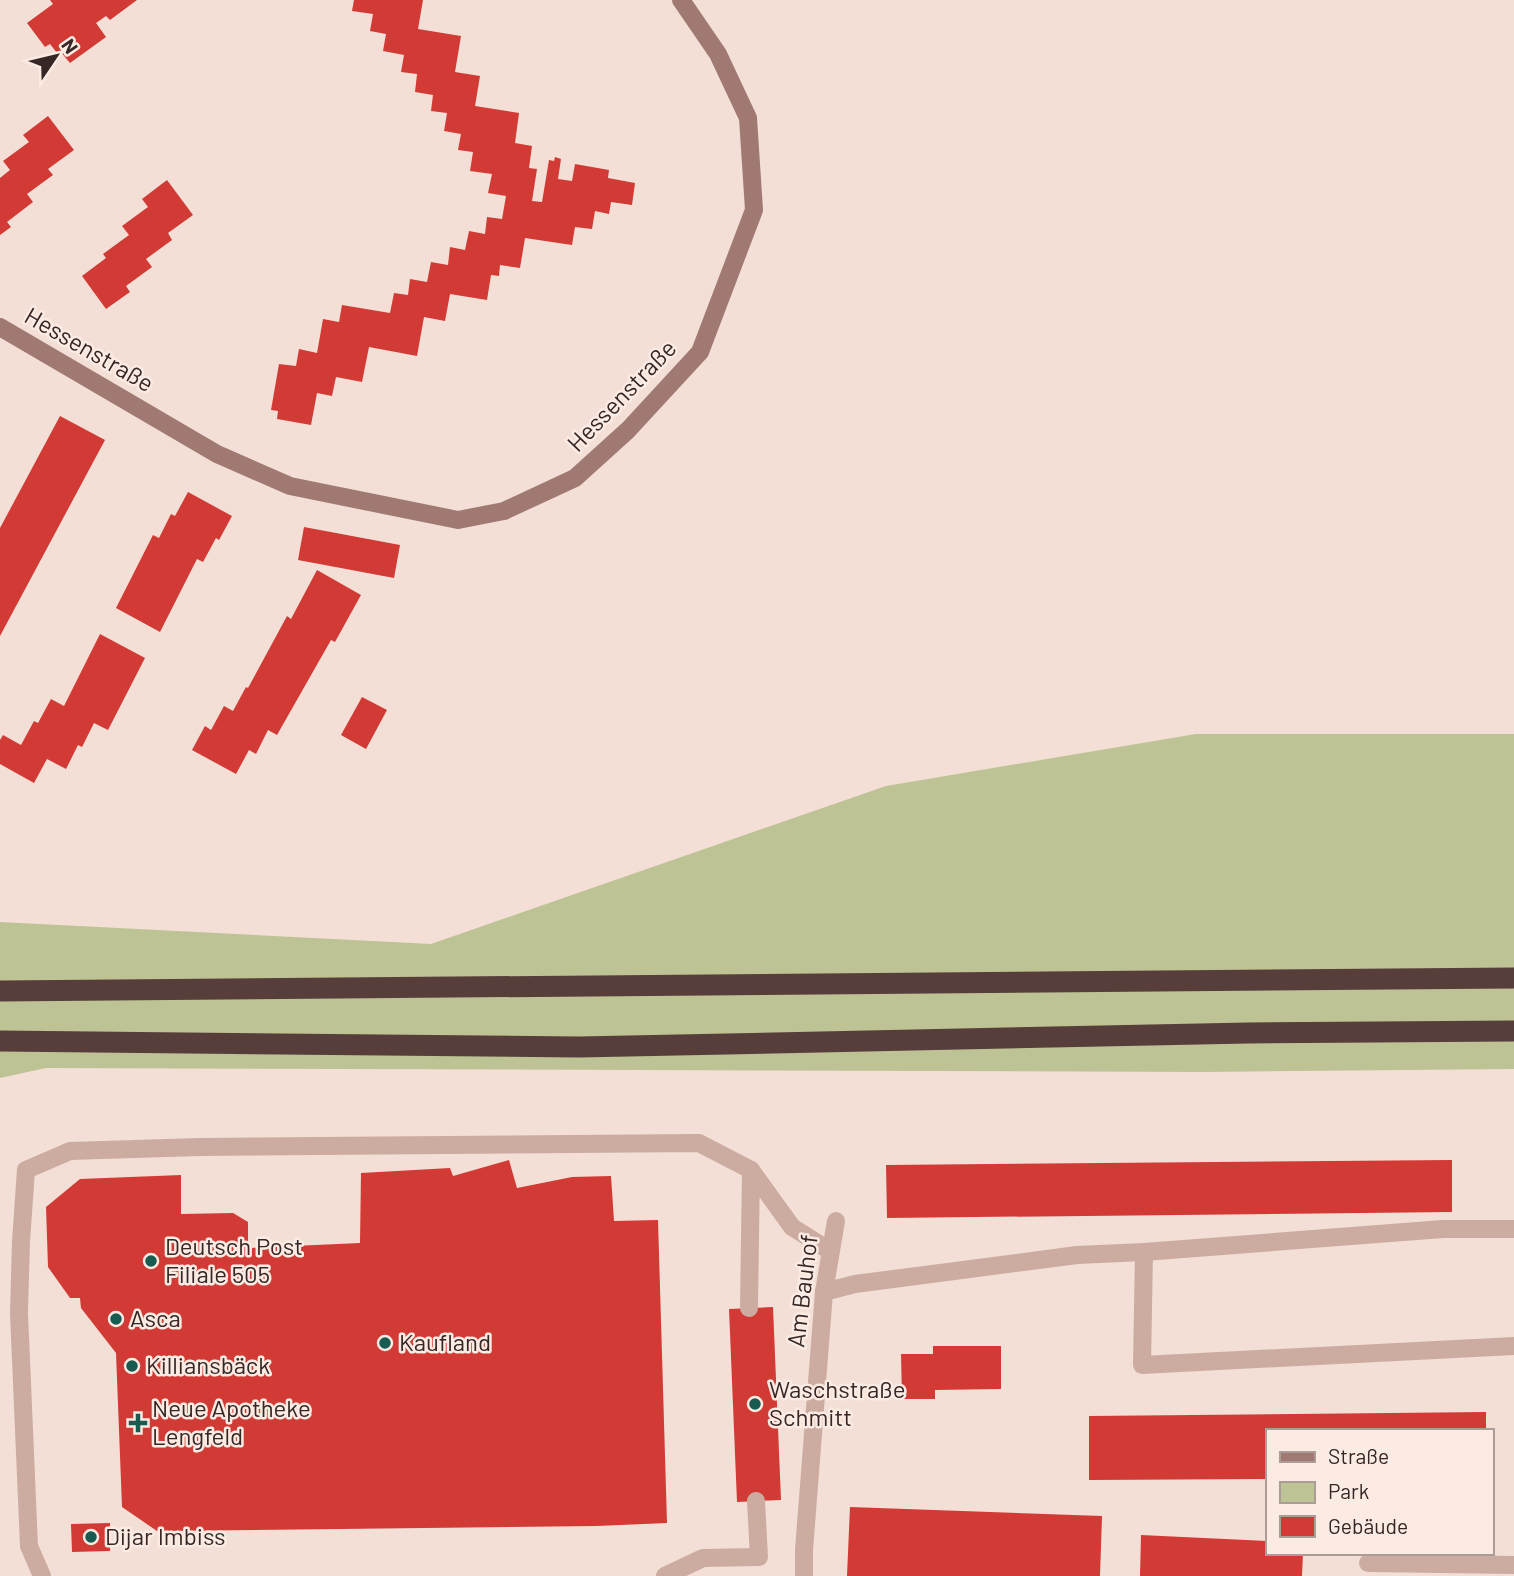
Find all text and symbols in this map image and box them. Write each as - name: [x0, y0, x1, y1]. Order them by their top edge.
- north arrow: [21, 21, 91, 91]
- text: N: [57, 34, 83, 58]
- street label: Hessenstraße: [20, 300, 159, 397]
- street label: Hessenstraße: [560, 333, 681, 457]
- place label: Deutsch Post Filiale 505: [165, 1231, 303, 1288]
- street label: Am Bauhof: [780, 1233, 823, 1349]
- marker: Deutsch Post Filiale 505: [143, 1253, 159, 1269]
- place label: Asca: [130, 1303, 181, 1332]
- marker: Asca: [108, 1311, 124, 1327]
- place label: Kaufland: [399, 1327, 491, 1356]
- marker: Kaufland: [377, 1335, 393, 1351]
- place label: Killiansbäck: [146, 1350, 270, 1379]
- marker: Killiansbäck: [124, 1358, 140, 1374]
- place label: Waschstraße Schmitt: [769, 1374, 906, 1431]
- place label: Neue Apotheke Lengfeld: [152, 1393, 311, 1450]
- marker: Waschstraße Schmitt: [747, 1396, 763, 1412]
- marker: Neue Apotheke Lengfeld: [130, 1415, 146, 1431]
- legend: [1266, 1429, 1493, 1555]
- text: Straße: [1328, 1443, 1389, 1468]
- text: Park: [1328, 1478, 1369, 1503]
- text: Gebäude: [1328, 1513, 1408, 1538]
- place label: Dijar Imbiss: [105, 1521, 226, 1550]
- marker: Dijar Imbiss: [83, 1529, 99, 1545]

